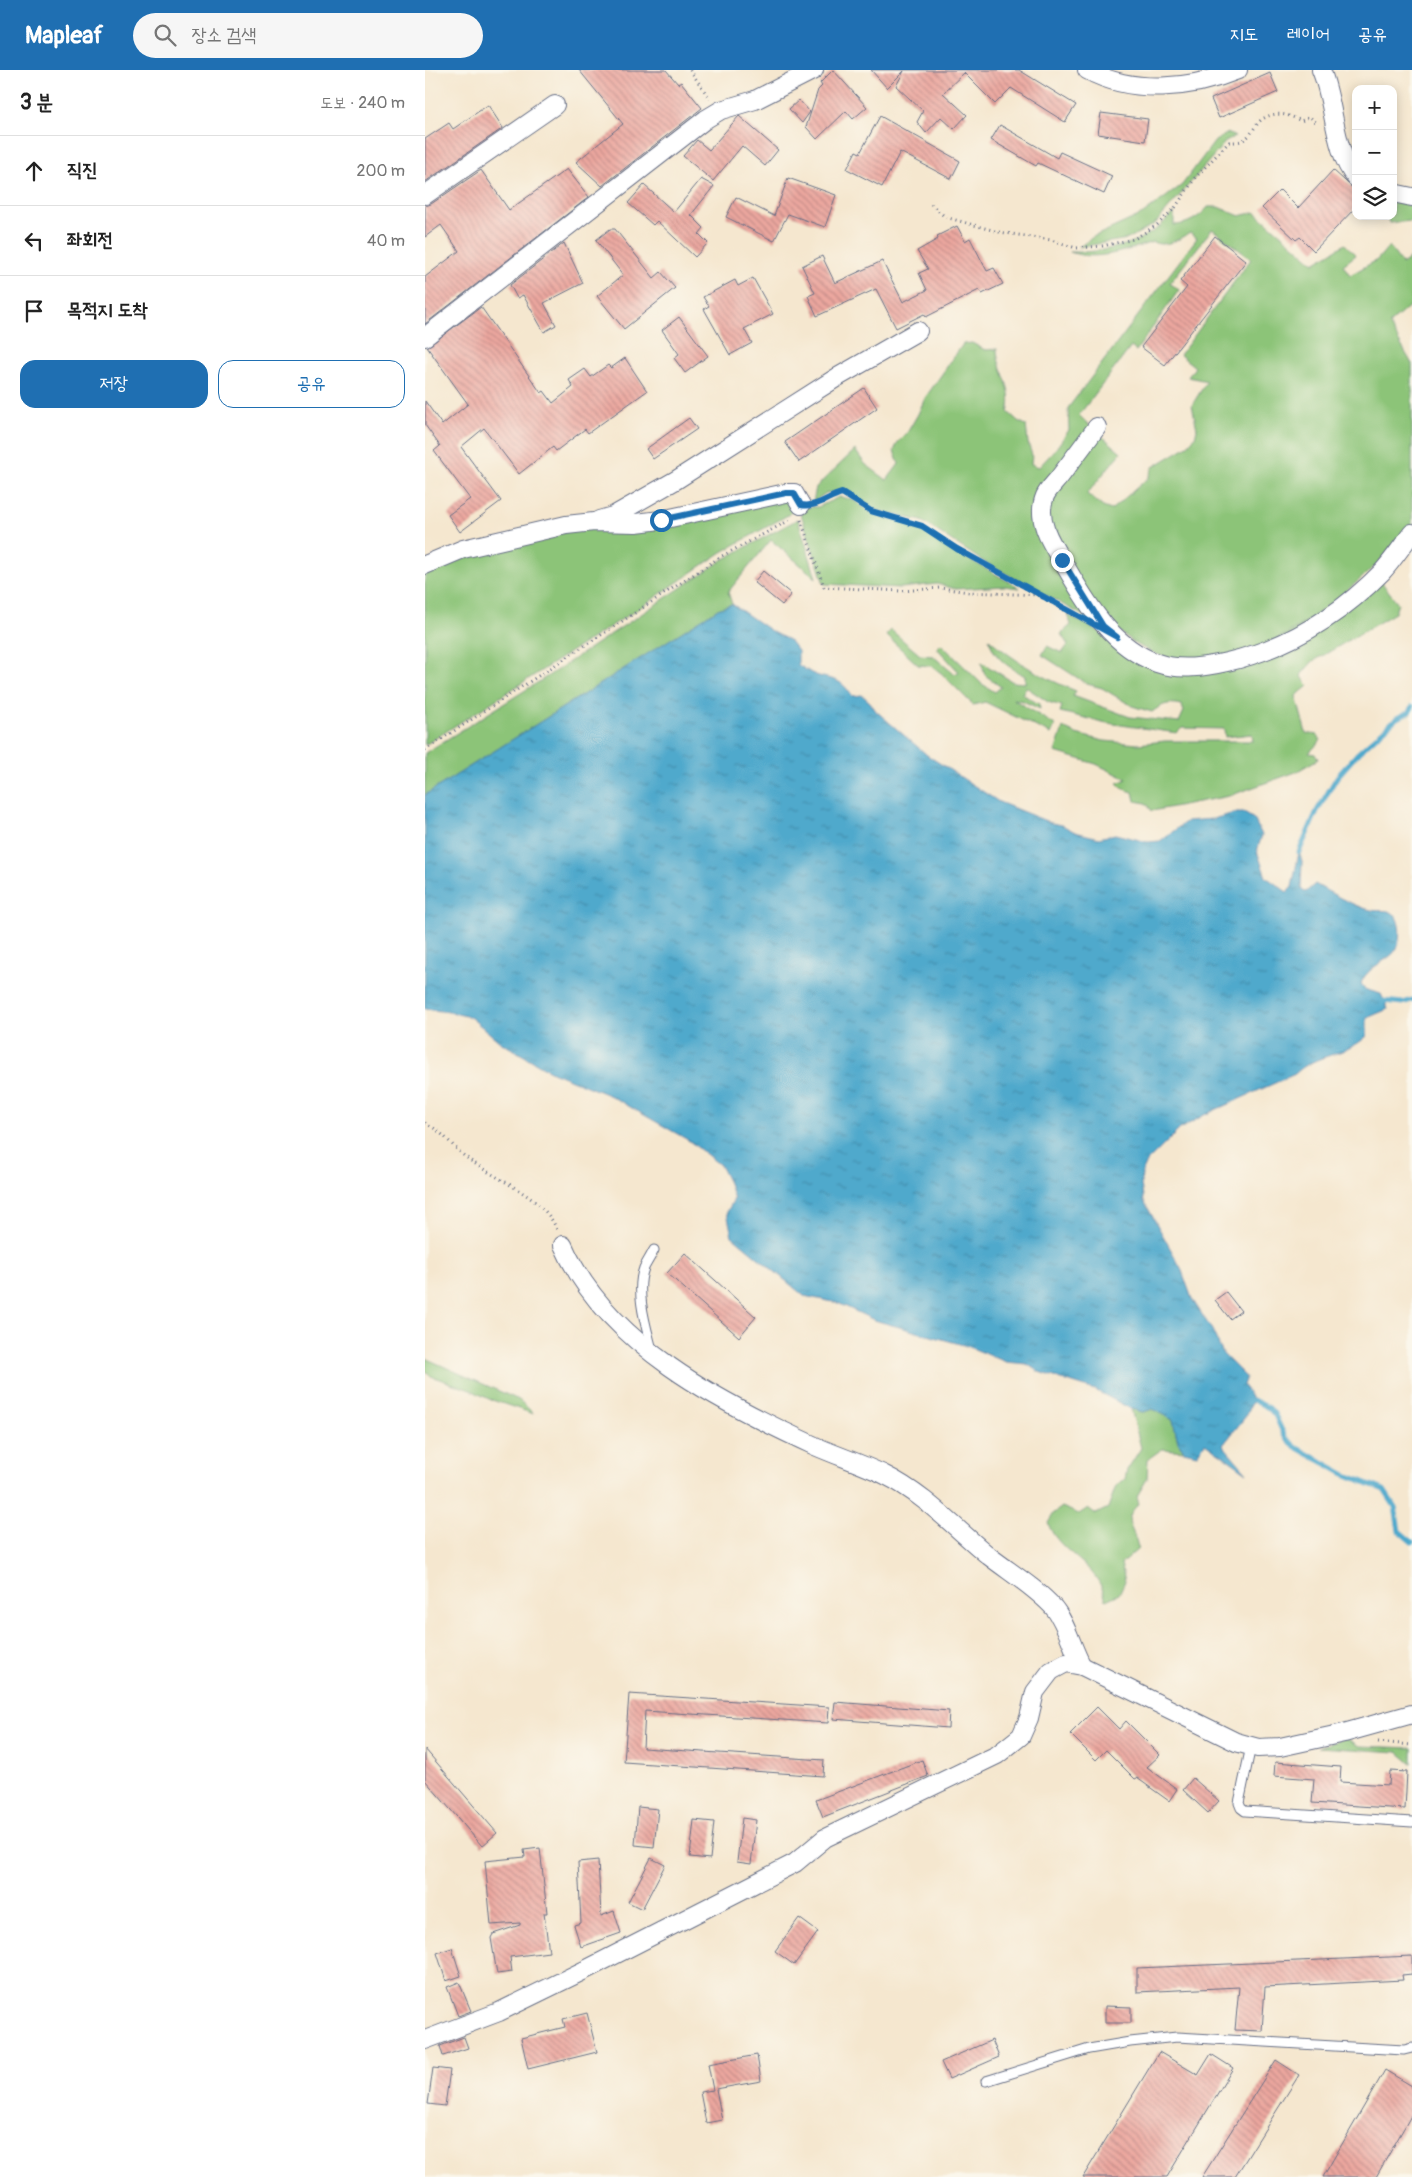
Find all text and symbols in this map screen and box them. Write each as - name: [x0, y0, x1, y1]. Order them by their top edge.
- search box: [133, 13, 483, 58]
- text: Mapleaf: [25, 21, 103, 50]
- icon: search: [151, 21, 179, 49]
- text: 장소 검색: [191, 23, 257, 47]
- text: 지도: [1230, 23, 1259, 46]
- text: 레이어: [1287, 23, 1330, 46]
- text: 공유: [1358, 23, 1387, 46]
- map controls: [1352, 85, 1397, 220]
- button: +: [1352, 85, 1397, 130]
- text: 3 분: [20, 89, 53, 116]
- text: 도보 · 240 m: [320, 93, 405, 113]
- button: −: [1352, 130, 1397, 175]
- icon: ahead: [20, 157, 48, 185]
- text: 직진: [67, 158, 98, 182]
- text: 200 m: [357, 161, 405, 181]
- button: layers: [1352, 175, 1397, 220]
- icon: left: [20, 227, 48, 255]
- text: 좌회전: [67, 228, 113, 252]
- text: 40 m: [367, 231, 405, 251]
- icon: arrive: [20, 297, 48, 325]
- text: 목적지 도착: [67, 298, 148, 322]
- button: 저장: [20, 360, 208, 408]
- button: 공유: [218, 360, 405, 408]
- route start: [650, 509, 673, 532]
- route end: [1051, 549, 1074, 572]

